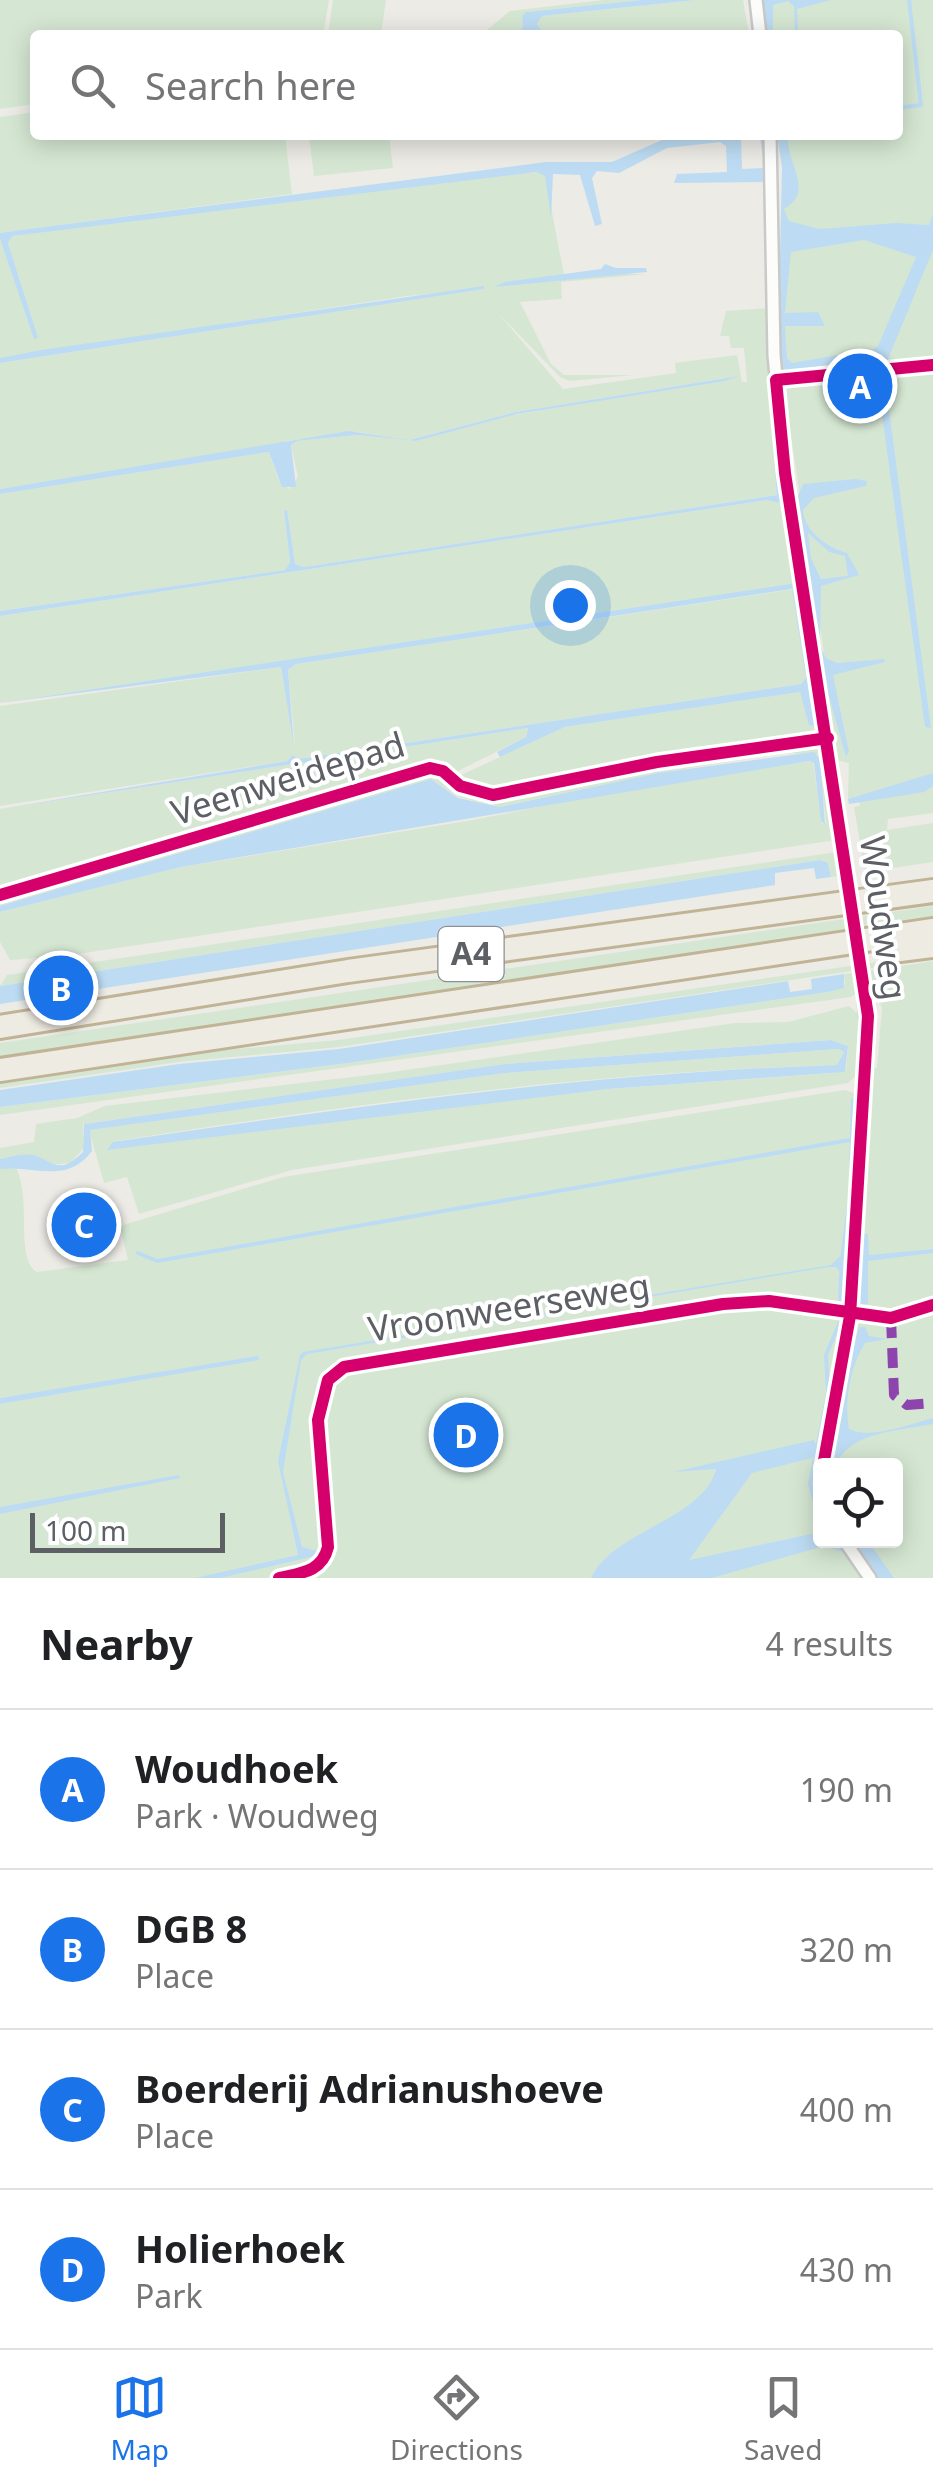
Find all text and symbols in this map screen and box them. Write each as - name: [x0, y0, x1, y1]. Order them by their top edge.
- search box: [30, 30, 903, 140]
- icon: search: [65, 58, 120, 113]
- text: Search here: [145, 59, 356, 111]
- pin: A: [828, 348, 892, 424]
- your location: [545, 580, 596, 631]
- street label: Veenweidepad: [165, 720, 410, 835]
- street label: Woudweg: [850, 833, 919, 1003]
- road number: A4: [438, 927, 504, 981]
- pin: B: [28, 950, 94, 1026]
- pin: C: [52, 1188, 116, 1262]
- street label: Vroonweerseweg: [365, 1261, 653, 1352]
- pin: D: [434, 1398, 498, 1472]
- map controls: [813, 1458, 903, 1548]
- button: locate: [813, 1458, 903, 1548]
- scale bar: [30, 1508, 225, 1552]
- text: 100 m: [45, 1511, 127, 1549]
- text: Nearby: [40, 1615, 193, 1672]
- text: 4 results: [766, 1622, 893, 1665]
- text: Woudhoek: [135, 1742, 338, 1794]
- text: A: [61, 1768, 84, 1811]
- text: 190 m: [800, 1768, 893, 1811]
- text: Park · Woudweg: [135, 1794, 379, 1837]
- text: DGB 8: [135, 1902, 247, 1954]
- text: B: [62, 1928, 83, 1971]
- text: 320 m: [800, 1928, 893, 1971]
- text: Place: [135, 1954, 214, 1997]
- text: Boerderij Adrianushoeve: [135, 2062, 604, 2114]
- text: C: [62, 2088, 83, 2131]
- text: 400 m: [800, 2088, 893, 2131]
- text: Place: [135, 2114, 214, 2157]
- text: Holierhoek: [135, 2222, 345, 2274]
- text: D: [61, 2248, 84, 2291]
- text: 430 m: [800, 2248, 893, 2291]
- text: Park: [135, 2274, 203, 2317]
- tab: Map: [111, 2370, 169, 2468]
- tab: Directions: [390, 2370, 523, 2468]
- tab: Saved: [744, 2370, 822, 2468]

